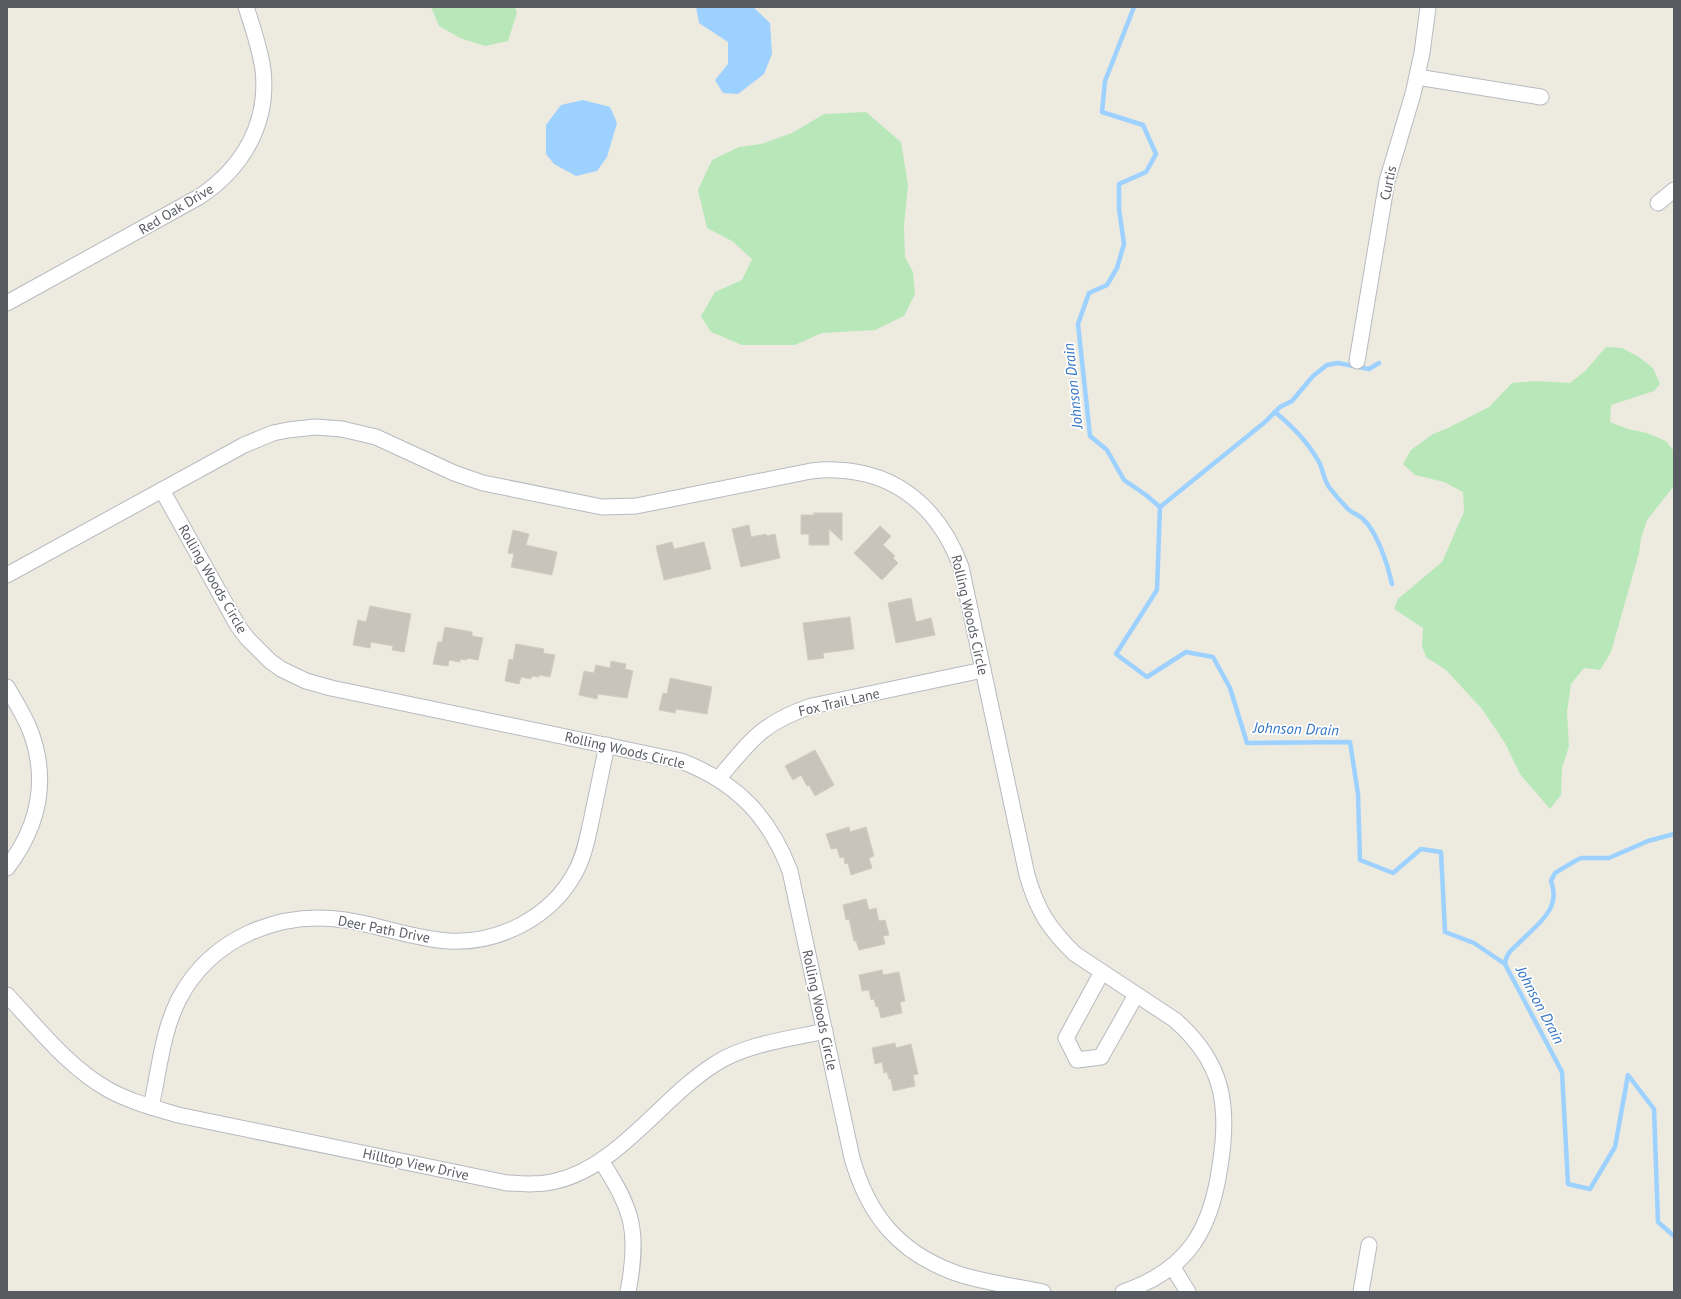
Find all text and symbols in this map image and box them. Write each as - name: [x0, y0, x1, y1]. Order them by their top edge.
- street label: Curtis: [1376, 164, 1400, 202]
- street label: Red Oak Drive: [135, 180, 217, 238]
- water label: Johnson Drain: [1059, 342, 1087, 431]
- street label: Rolling Woods Circle: [174, 521, 252, 637]
- street label: Rolling Woods Circle: [947, 553, 993, 677]
- street label: Fox Trail Lane: [797, 684, 881, 720]
- water label: Johnson Drain: [1252, 717, 1339, 739]
- street label: Rolling Woods Circle: [563, 727, 687, 773]
- street label: Deer Path Drive: [336, 911, 432, 947]
- street label: Rolling Woods Circle: [798, 948, 842, 1072]
- water label: Johnson Drain: [1511, 961, 1569, 1047]
- street label: Hilltop View Drive: [361, 1144, 471, 1184]

